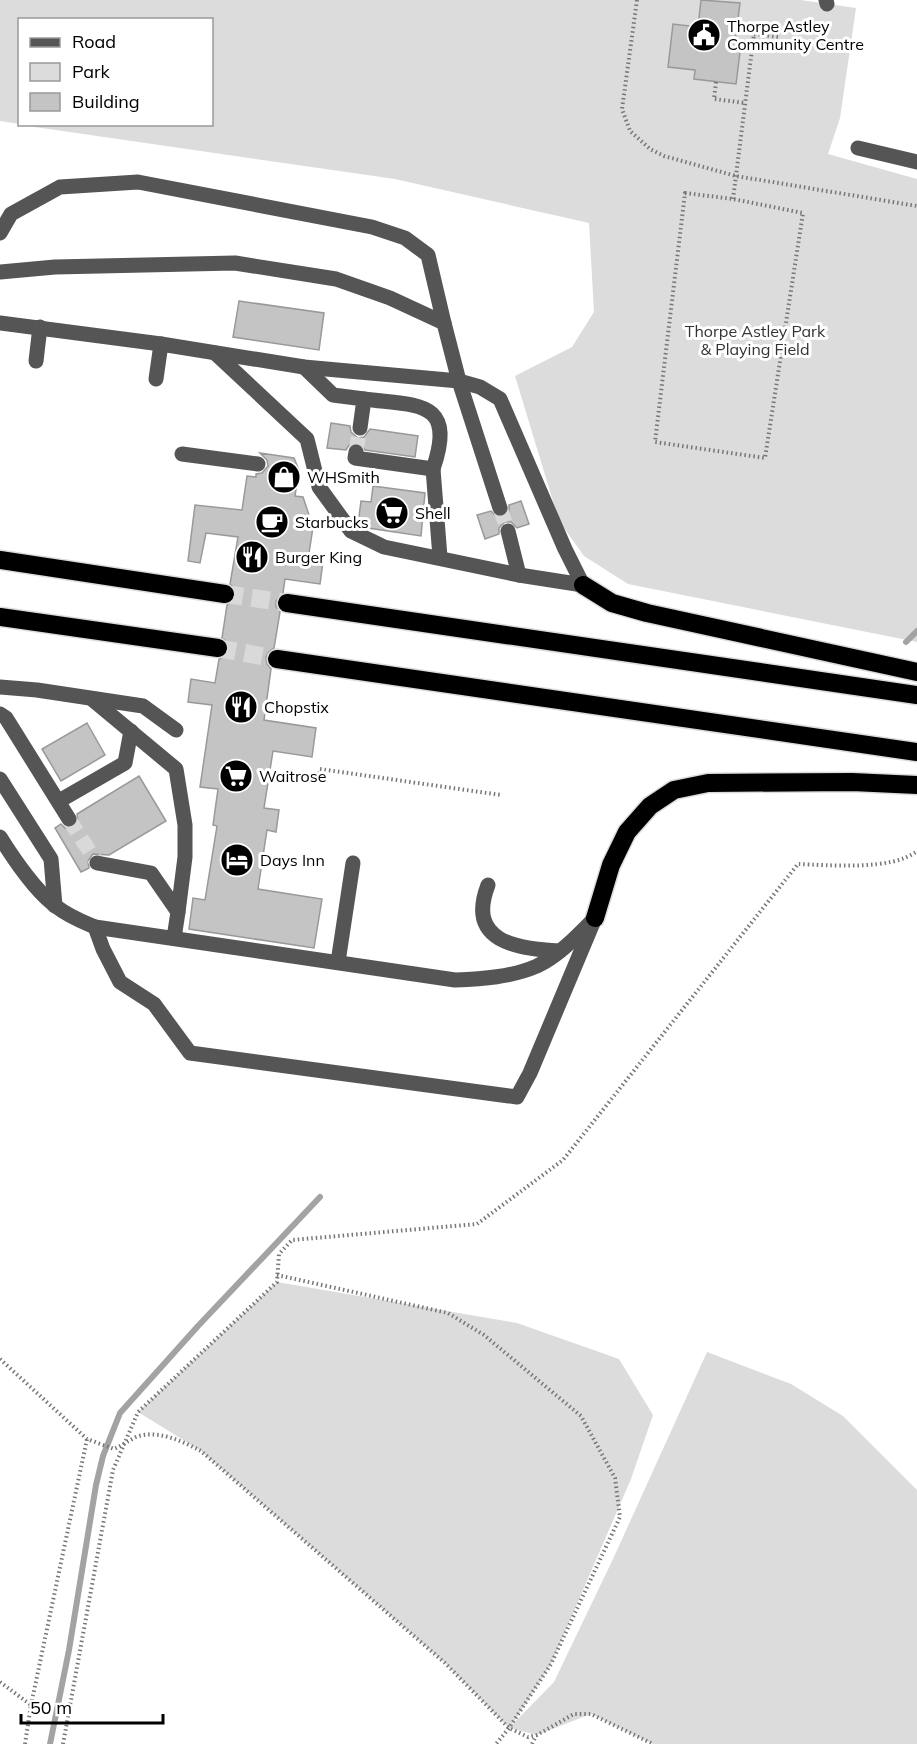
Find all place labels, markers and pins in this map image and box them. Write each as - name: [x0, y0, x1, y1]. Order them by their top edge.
- place label: Thorpe Astley Community Centre: [727, 16, 864, 54]
- public building icon: Thorpe Astley Community Centre: [686, 17, 722, 53]
- shop icon: WHSmith: [266, 459, 302, 495]
- place label: WHSmith: [307, 467, 380, 487]
- supermarket icon: Shell: [374, 495, 410, 531]
- place label: Shell: [415, 503, 451, 523]
- cafe icon: Starbucks: [254, 504, 290, 540]
- place label: Starbucks: [295, 512, 369, 532]
- restaurant icon: Burger King: [234, 539, 270, 575]
- place label: Burger King: [275, 547, 362, 567]
- restaurant icon: Chopstix: [223, 689, 259, 725]
- place label: Chopstix: [264, 697, 329, 717]
- supermarket icon: Waitrose: [218, 758, 254, 794]
- place label: Waitrose: [259, 766, 326, 786]
- hotel icon: Days Inn: [219, 842, 255, 878]
- place label: Days Inn: [260, 850, 325, 870]

